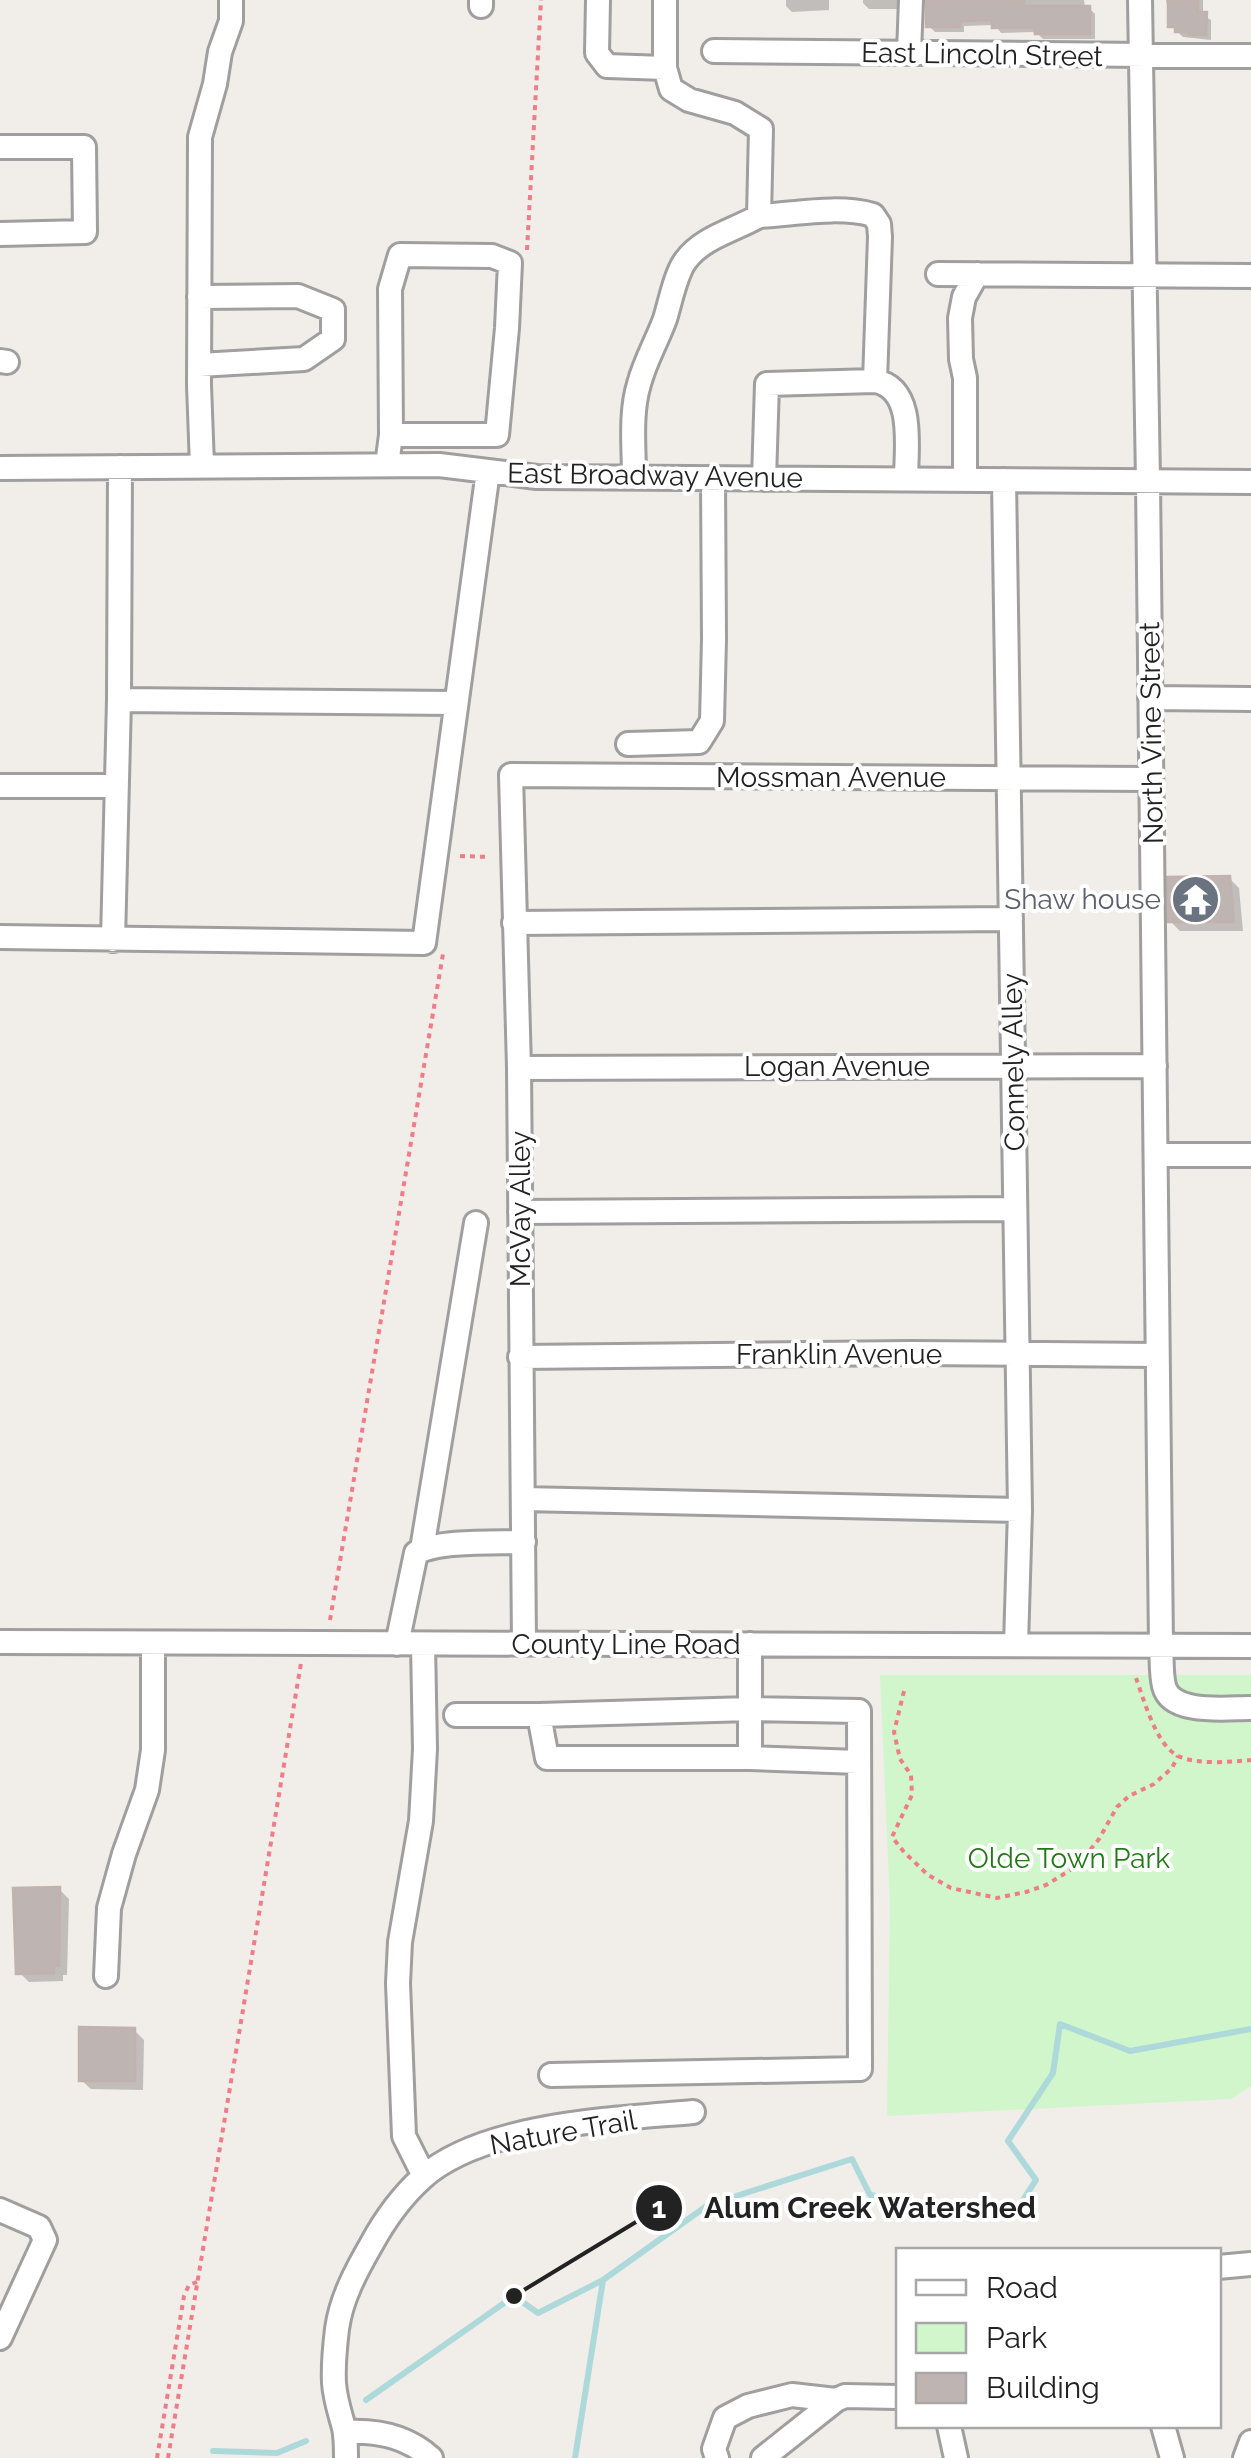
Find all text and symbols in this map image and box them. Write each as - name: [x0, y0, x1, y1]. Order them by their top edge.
- street label: East Lincoln Street: [861, 36, 1104, 73]
- street label: East Broadway Avenue: [507, 456, 803, 495]
- street label: North Vine Street: [1133, 621, 1170, 844]
- street label: Mossman Avenue: [716, 761, 946, 794]
- temple icon: Shaw house: [1170, 873, 1222, 925]
- place label: Shaw house: [1004, 883, 1161, 916]
- street label: Connely Alley: [995, 973, 1032, 1151]
- street label: Logan Avenue: [744, 1050, 930, 1083]
- street label: McVay Alley: [504, 1131, 537, 1287]
- street label: Franklin Avenue: [736, 1338, 942, 1371]
- street label: County Line Road: [511, 1628, 741, 1661]
- park label: Olde Town Park: [968, 1842, 1170, 1875]
- street label: Nature Trail: [487, 2103, 639, 2162]
- callout: Alum Creek Watershed: [634, 2178, 1057, 2238]
- text: 1: [652, 2190, 667, 2225]
- text: Alum Creek Watershed: [704, 2190, 1036, 2225]
- legend: [896, 2248, 1221, 2428]
- text: Road: [986, 2270, 1058, 2305]
- text: Park: [986, 2320, 1047, 2355]
- text: Building: [986, 2370, 1100, 2405]

